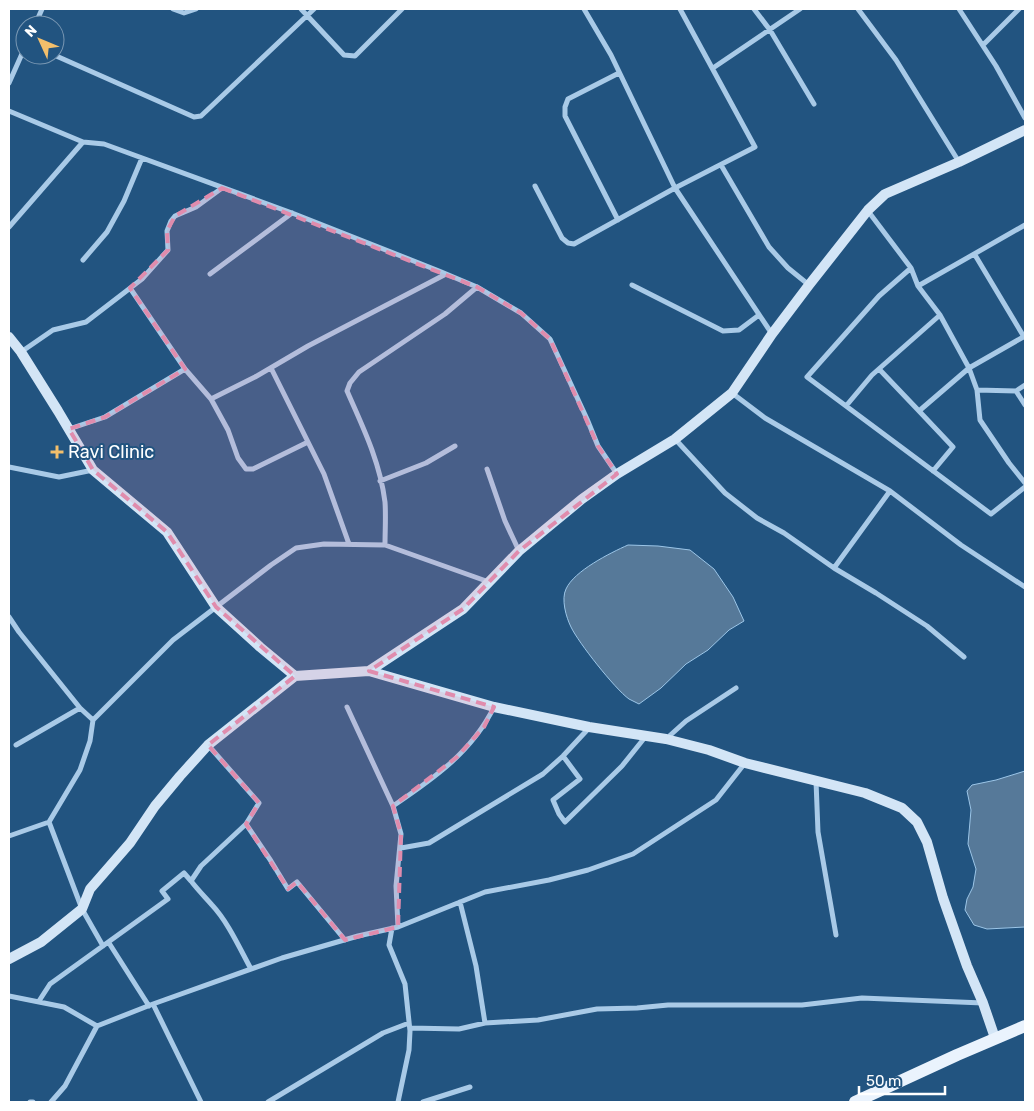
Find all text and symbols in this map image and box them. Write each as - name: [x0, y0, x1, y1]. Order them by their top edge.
- north arrow: [15, 15, 65, 65]
- text: N: [21, 22, 41, 41]
- place label: Ravi Clinic: [68, 441, 154, 463]
- marker: Ravi Clinic: [50, 445, 64, 459]
- scale bar: [859, 1064, 945, 1096]
- text: 50 m: [866, 1072, 901, 1090]

